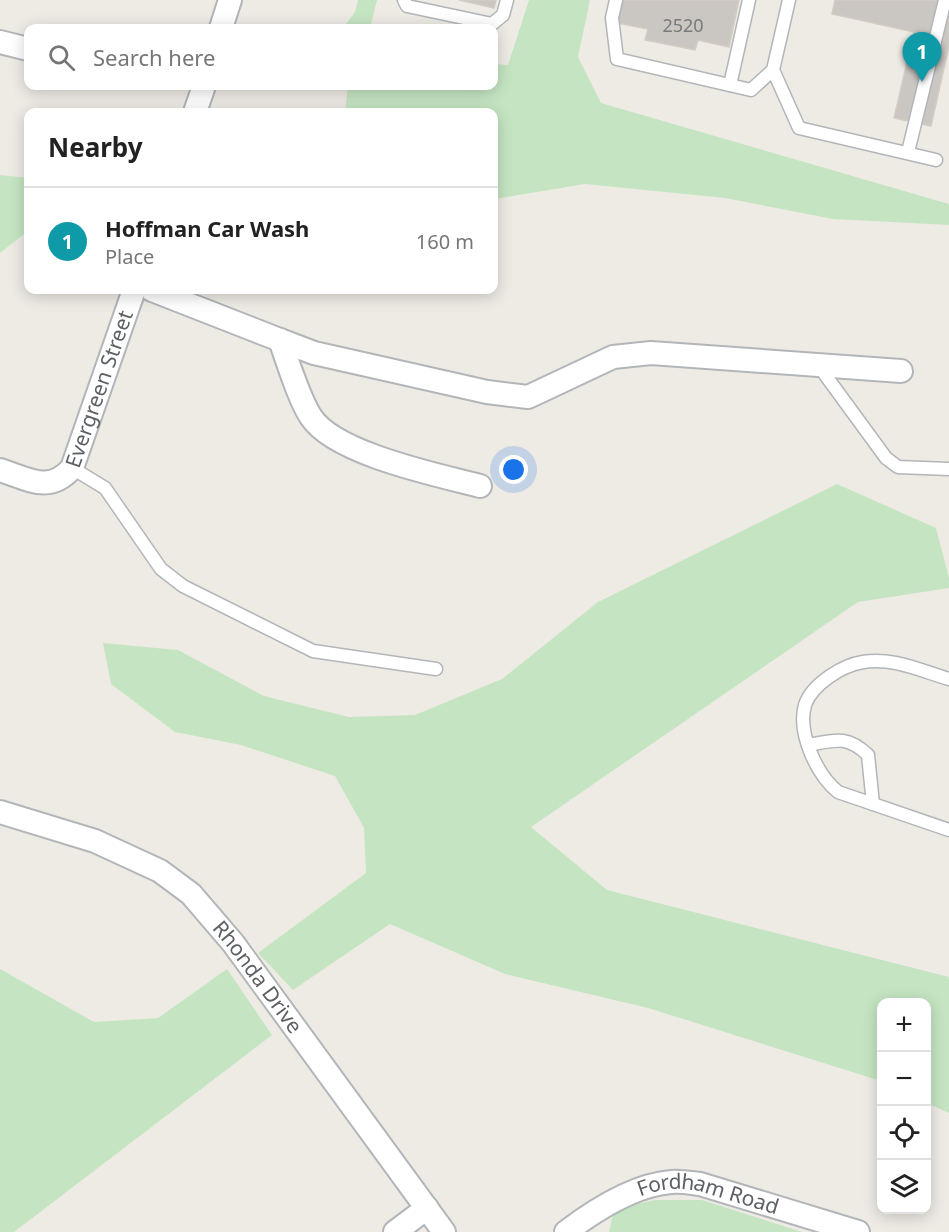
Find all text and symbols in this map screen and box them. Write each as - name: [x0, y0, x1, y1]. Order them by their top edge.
- house number: 2520: [662, 13, 704, 37]
- search box: [24, 24, 498, 90]
- pin: 1: [902, 32, 942, 82]
- icon: search: [45, 41, 78, 74]
- text: Search here: [93, 42, 215, 72]
- text: Nearby: [48, 129, 143, 165]
- text: Hoffman Car Wash: [105, 213, 309, 243]
- text: 1: [62, 228, 73, 255]
- text: 160 m: [416, 228, 474, 255]
- text: Place: [105, 243, 154, 270]
- street label: Evergreen Street: [58, 306, 139, 471]
- your location: [499, 455, 528, 484]
- street label: Rhonda Drive: [207, 914, 309, 1039]
- map controls: [877, 998, 931, 1214]
- button: +: [877, 998, 931, 1052]
- button: −: [877, 1052, 931, 1106]
- button: locate: [877, 1106, 931, 1160]
- button: layers: [877, 1160, 931, 1214]
- street label: Fordham Road: [633, 1167, 783, 1220]

